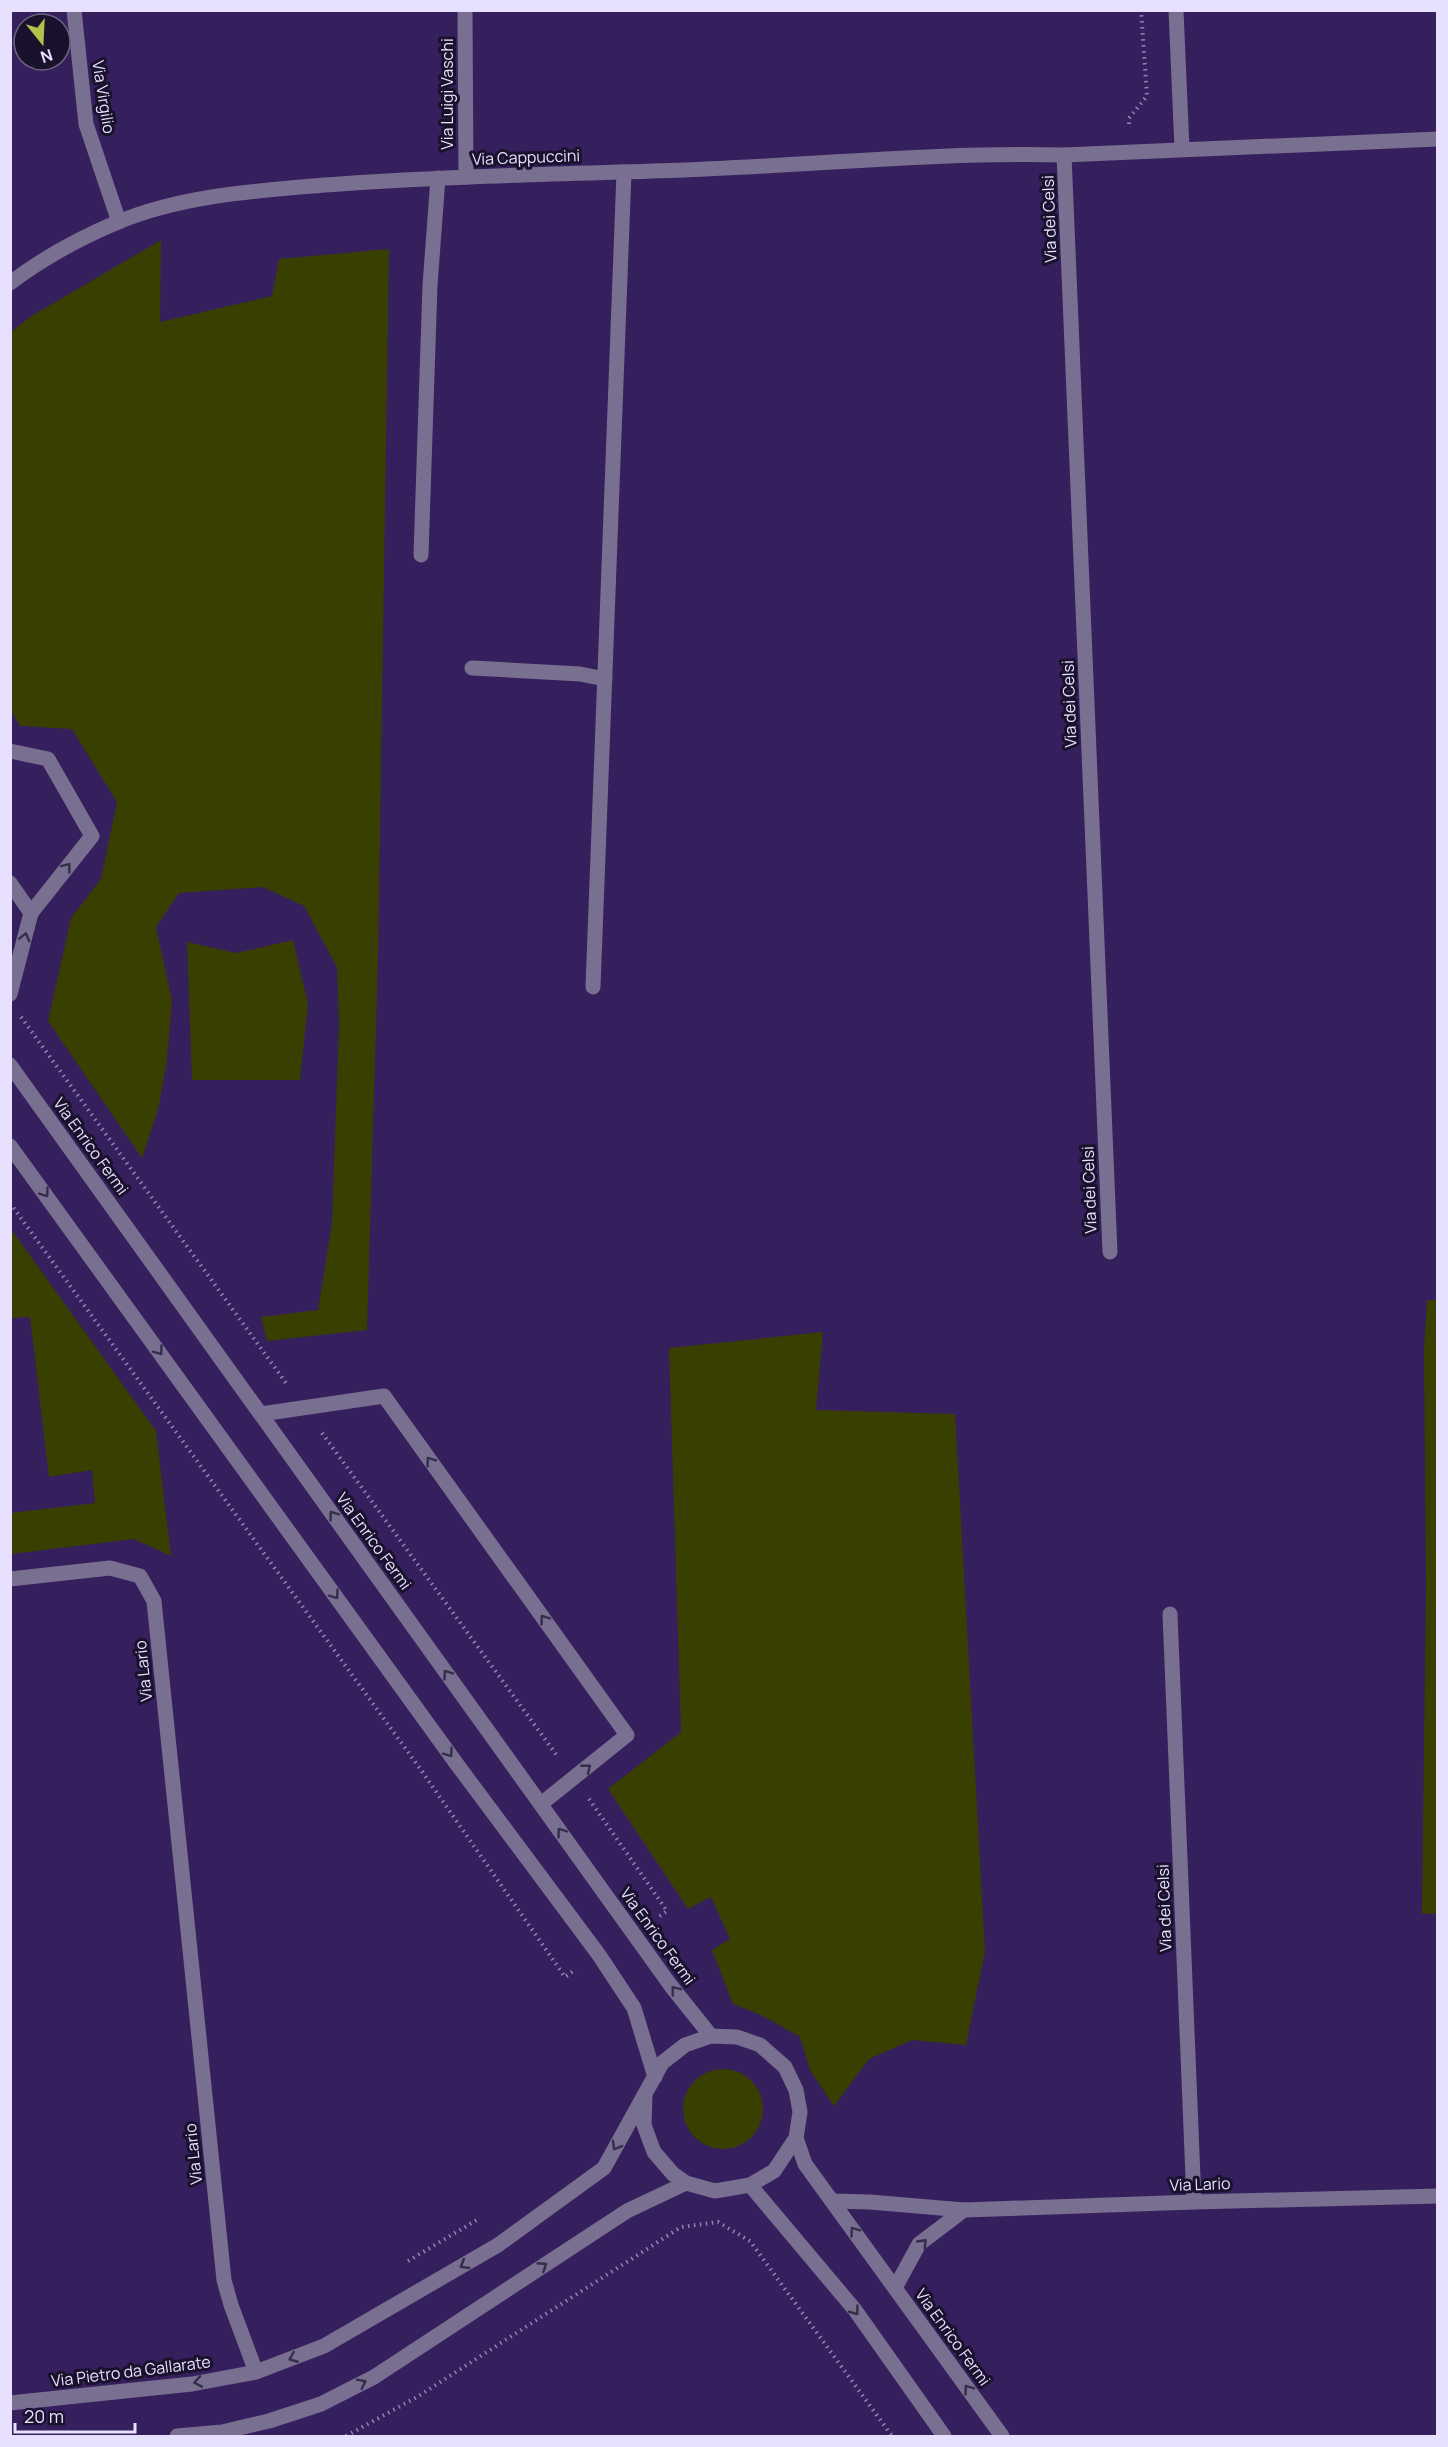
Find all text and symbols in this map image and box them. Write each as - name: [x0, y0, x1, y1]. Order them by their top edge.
- north arrow: [12, 12, 72, 72]
- street label: Via Luigi Vaschi: [436, 38, 458, 150]
- text: N: [38, 44, 56, 69]
- street label: Via Virgilio: [87, 59, 121, 135]
- street label: Via Cappuccini: [472, 144, 580, 170]
- street label: Via dei Celsi: [1036, 175, 1062, 263]
- street label: Via dei Celsi: [1056, 660, 1082, 748]
- one-way arrow: [59, 863, 70, 874]
- one-way arrow: [17, 933, 30, 943]
- street label: Via Enrico Fermi: [48, 1093, 134, 1199]
- street label: Via dei Celsi: [1076, 1146, 1102, 1234]
- one-way arrow: [38, 1187, 49, 1198]
- one-way arrow: [152, 1345, 163, 1356]
- one-way arrow: [426, 1456, 437, 1467]
- street label: Via Enrico Fermi: [331, 1488, 417, 1594]
- one-way arrow: [329, 1511, 340, 1522]
- one-way arrow: [327, 1588, 338, 1599]
- one-way arrow: [540, 1614, 551, 1625]
- street label: Via Lario: [129, 1639, 157, 1703]
- one-way arrow: [443, 1669, 454, 1680]
- one-way arrow: [442, 1746, 453, 1757]
- one-way arrow: [580, 1764, 591, 1775]
- one-way arrow: [557, 1827, 568, 1838]
- street label: Via dei Celsi: [1151, 1864, 1177, 1952]
- street label: Via Enrico Fermi: [615, 1883, 701, 1989]
- one-way arrow: [671, 1986, 682, 1997]
- street label: Via Lario: [179, 2122, 207, 2186]
- one-way arrow: [612, 2140, 623, 2150]
- street label: Via Lario: [1169, 2172, 1231, 2196]
- one-way arrow: [850, 2227, 861, 2238]
- one-way arrow: [916, 2240, 927, 2250]
- one-way arrow: [460, 2258, 470, 2269]
- one-way arrow: [537, 2261, 547, 2273]
- street label: Via Enrico Fermi: [910, 2284, 996, 2390]
- one-way arrow: [848, 2304, 859, 2315]
- street label: Via Pietro da Gallarate: [50, 2350, 212, 2392]
- one-way arrow: [288, 2351, 299, 2363]
- one-way arrow: [193, 2376, 203, 2388]
- one-way arrow: [356, 2379, 366, 2390]
- one-way arrow: [965, 2384, 976, 2395]
- scale bar: [15, 2396, 135, 2434]
- text: 20 m: [24, 2404, 64, 2428]

